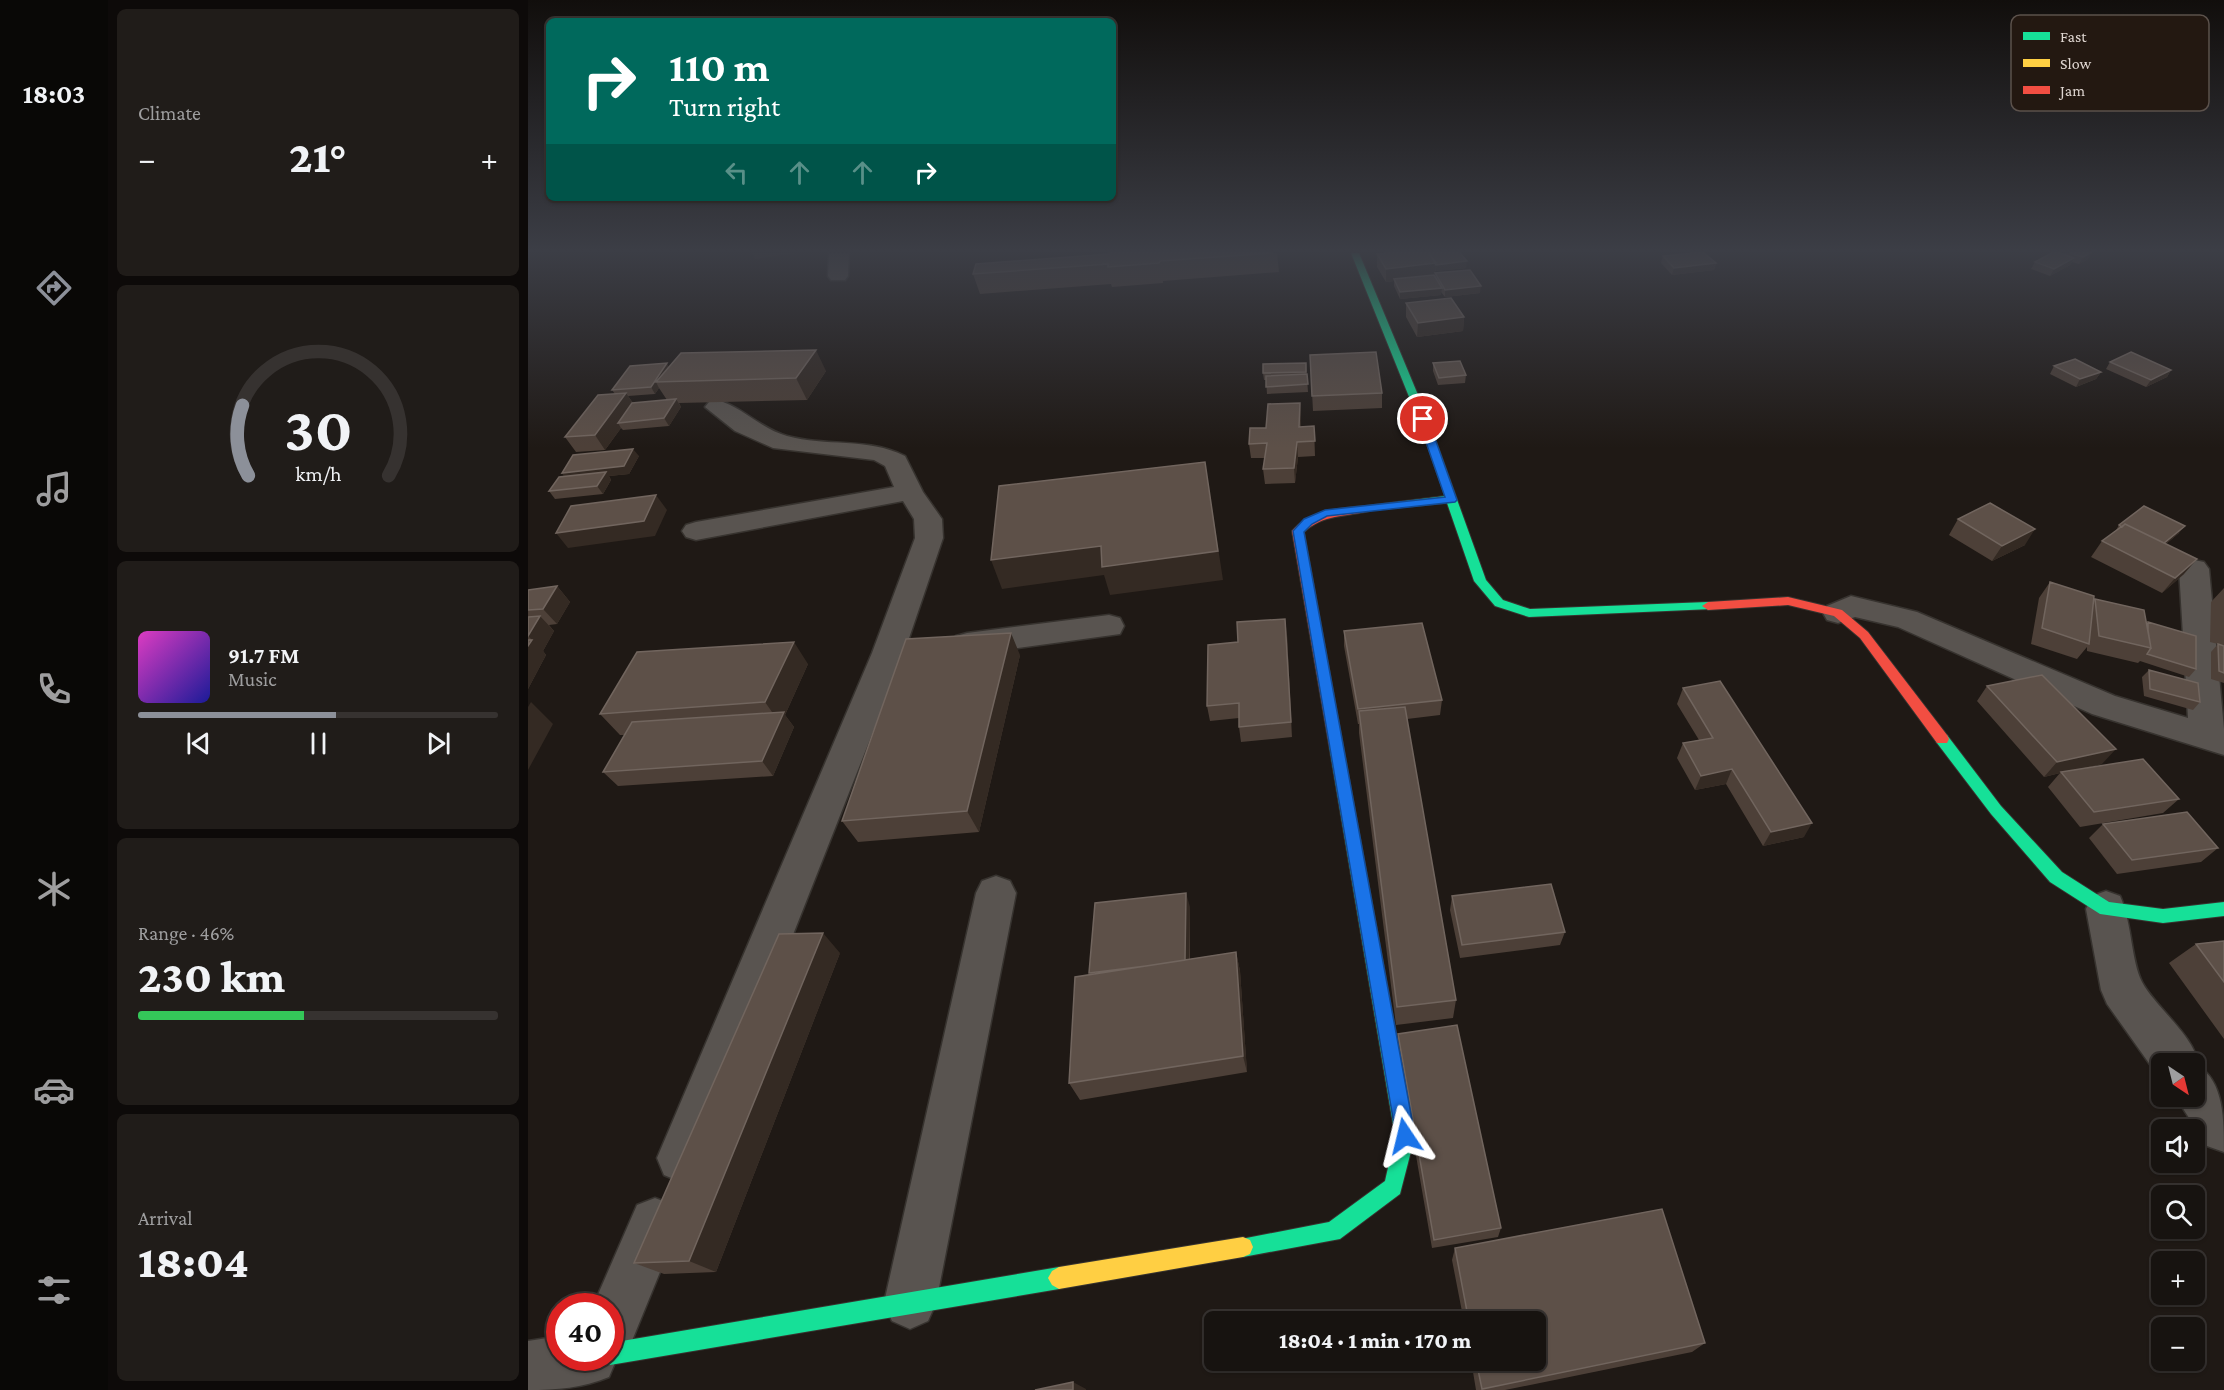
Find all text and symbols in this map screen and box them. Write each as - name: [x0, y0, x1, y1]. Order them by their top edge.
- legend: [2011, 15, 2209, 111]
- text: Fast: [2060, 28, 2087, 45]
- icon: right: [570, 42, 648, 120]
- text: 110 m: [669, 43, 770, 90]
- text: Slow: [2060, 55, 2092, 72]
- text: 18:03: [23, 79, 85, 109]
- text: Jam: [2058, 82, 2085, 100]
- text: Turn right: [669, 92, 780, 122]
- text: Climate: [138, 102, 201, 124]
- text: 21°: [289, 132, 347, 182]
- text: −: [138, 140, 155, 177]
- text: +: [481, 140, 498, 177]
- icon: left: [720, 156, 753, 189]
- icon: ahead: [783, 156, 816, 189]
- icon: ahead: [846, 156, 879, 189]
- icon: right: [909, 156, 942, 189]
- icon: directions: [33, 267, 75, 309]
- pin: [1397, 393, 1448, 444]
- text: 30: [284, 394, 352, 463]
- icon: arrive: [1406, 402, 1439, 435]
- text: km/h: [295, 462, 342, 486]
- icon: music: [33, 468, 75, 510]
- text: 91.7 FM: [228, 643, 299, 668]
- icon: phone: [33, 668, 75, 710]
- text: Music: [228, 668, 277, 690]
- icon: previous: [182, 727, 215, 760]
- icon: pause: [302, 727, 335, 760]
- icon: next: [422, 727, 455, 760]
- icon: climate: [33, 868, 75, 910]
- text: Range · 46%: [138, 922, 234, 944]
- text: 230 km: [138, 952, 285, 1002]
- north arrow: [2151, 1053, 2205, 1107]
- map controls: [2151, 1053, 2205, 1371]
- icon: car: [33, 1069, 75, 1111]
- position arrow: [1373, 1104, 1437, 1168]
- button: sound: [2151, 1119, 2205, 1173]
- button: search: [2151, 1185, 2205, 1239]
- text: Arrival: [138, 1207, 192, 1229]
- text: 18:04: [138, 1237, 249, 1287]
- button: +: [2151, 1251, 2205, 1305]
- icon: filters: [33, 1269, 75, 1311]
- speed limit sign: 40: [546, 1293, 624, 1371]
- button: −: [2151, 1317, 2205, 1371]
- text: 18:04 · 1 min · 170 m: [1279, 1328, 1471, 1353]

